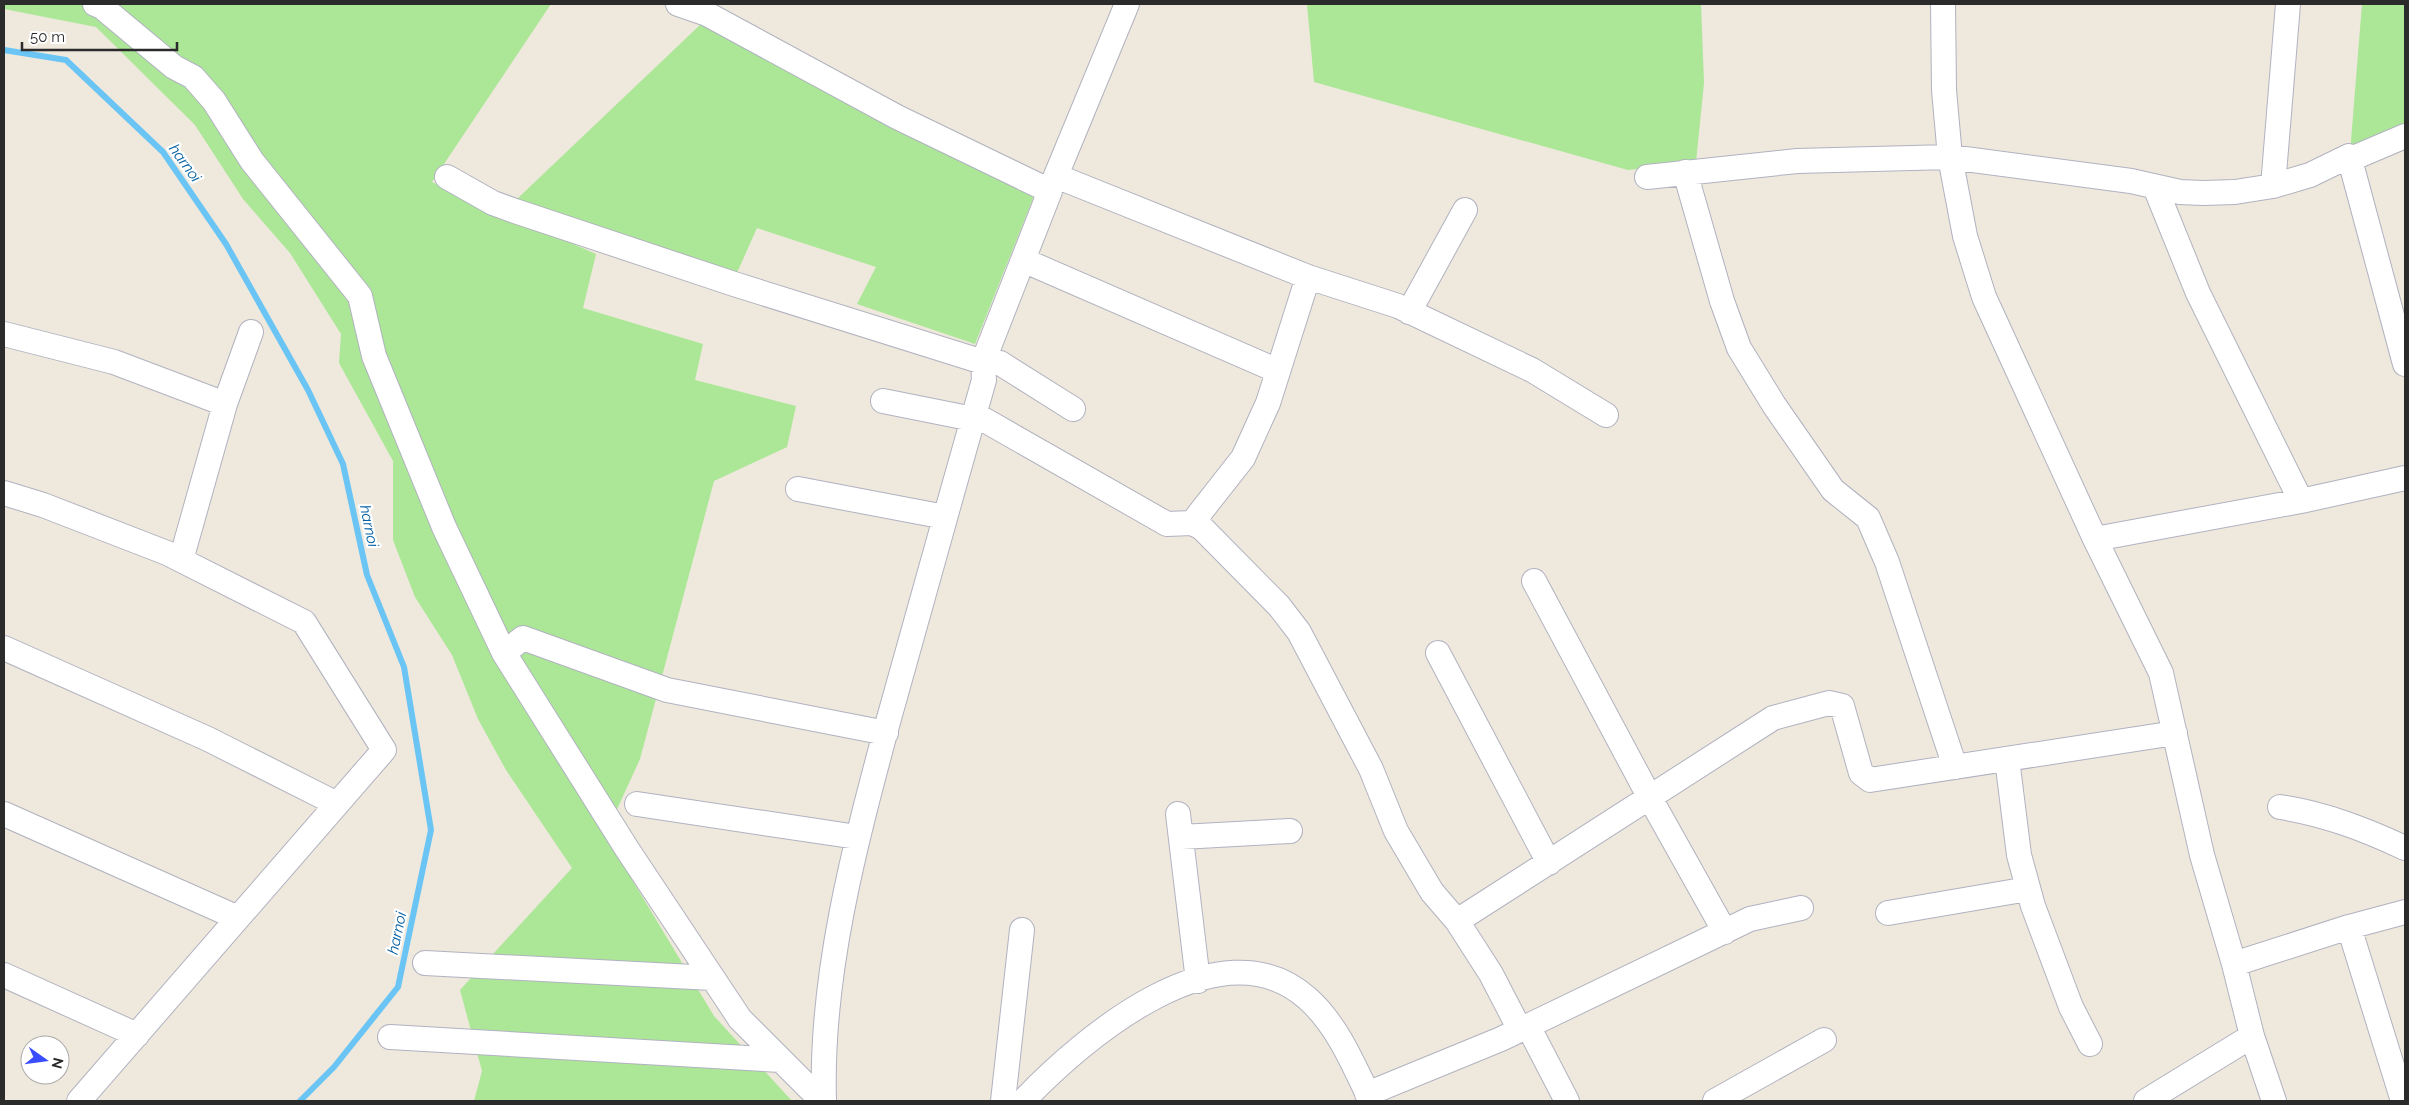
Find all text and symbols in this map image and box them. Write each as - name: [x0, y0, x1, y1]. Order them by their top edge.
- scale bar: [22, 20, 178, 52]
- text: 50 m: [30, 28, 65, 46]
- water label: harnoi: [165, 140, 205, 186]
- water label: harnoi: [356, 503, 382, 550]
- water label: harnoi: [384, 909, 410, 956]
- north arrow: [20, 1035, 70, 1085]
- text: N: [49, 1056, 67, 1070]

